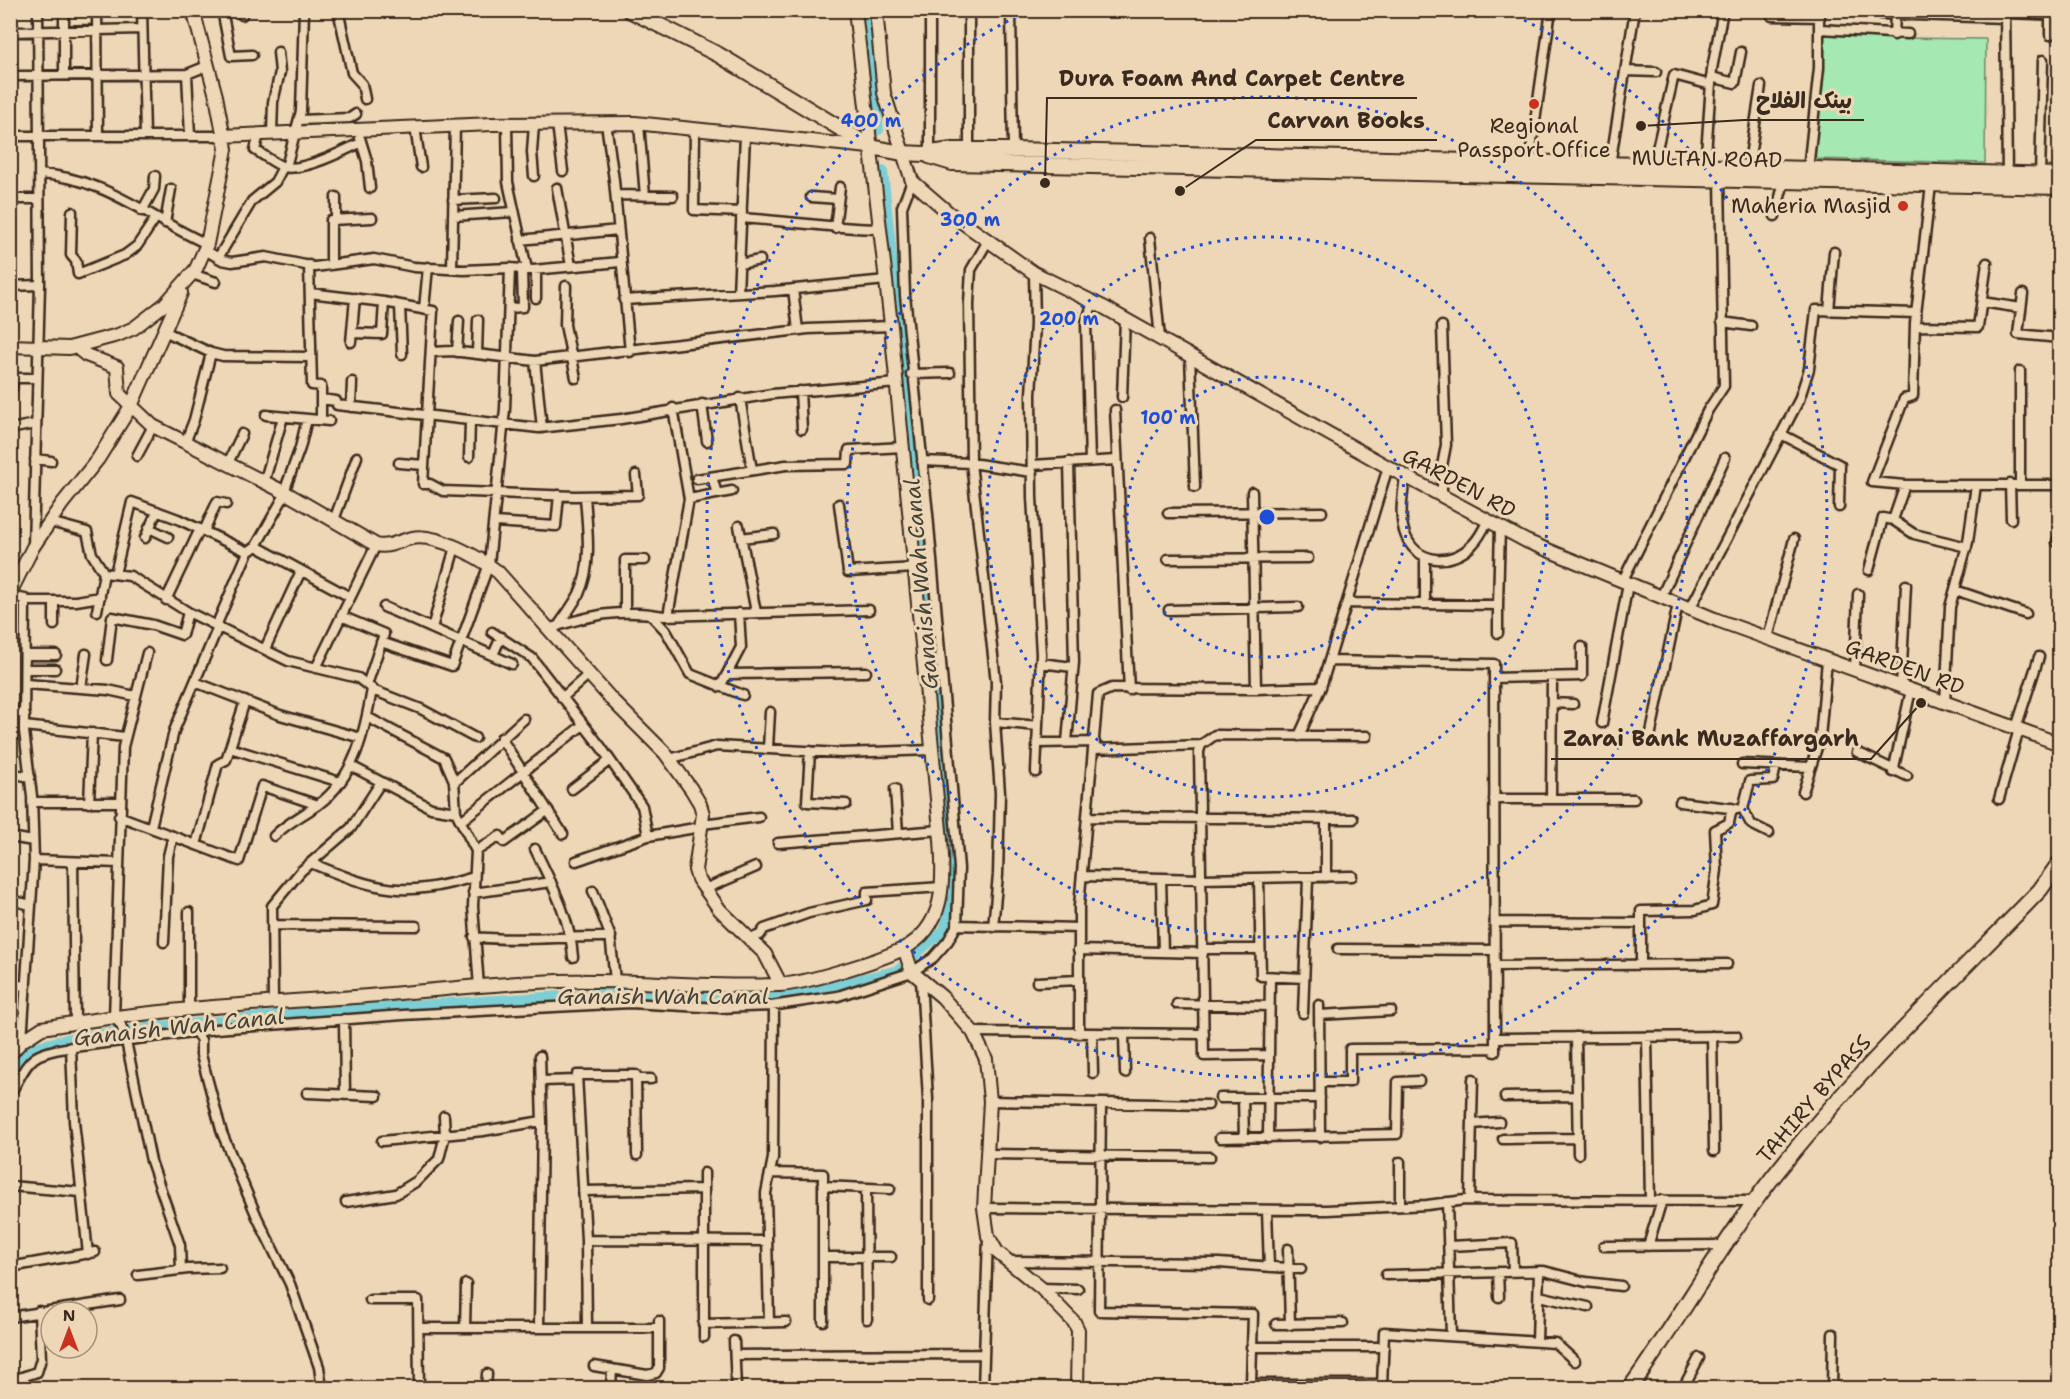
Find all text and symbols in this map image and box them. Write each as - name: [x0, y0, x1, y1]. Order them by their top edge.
- callout: Dura Foam And Carpet Centre: [1047, 58, 1417, 98]
- text: Dura Foam And Carpet Centre: [1059, 64, 1405, 93]
- callout: بینک الفلاح: [1744, 80, 1864, 120]
- text: بینک الفلاح: [1756, 86, 1852, 115]
- marker: Regional Passport Office: [1527, 97, 1541, 111]
- callout: Carvan Books: [1256, 100, 1437, 140]
- text: Carvan Books: [1267, 106, 1425, 135]
- text: 400 m: [841, 109, 902, 133]
- place label: Regional Passport Office: [1457, 112, 1611, 164]
- street label: MULTAN ROAD: [1631, 144, 1783, 174]
- place label: Maheria Masjid: [1731, 192, 1891, 220]
- marker: Maheria Masjid: [1896, 199, 1910, 213]
- text: 300 m: [940, 208, 1001, 232]
- text: 200 m: [1039, 307, 1100, 331]
- text: 100 m: [1140, 406, 1196, 430]
- street label: GARDEN RD: [1397, 441, 1521, 525]
- water label: Ganaish Wah Canal: [897, 477, 945, 691]
- centre of rings: [1257, 507, 1277, 527]
- street label: GARDEN RD: [1842, 633, 1968, 701]
- callout: Zarai Bank Muzaffargarh: [1551, 719, 1871, 759]
- text: Zarai Bank Muzaffargarh: [1563, 724, 1859, 753]
- water label: Ganaish Wah Canal: [557, 982, 769, 1011]
- water label: Ganaish Wah Canal: [72, 1002, 286, 1052]
- street label: TAHIRY BYPASS: [1751, 1029, 1877, 1169]
- north arrow: [39, 1300, 99, 1360]
- text: N: [63, 1305, 75, 1326]

